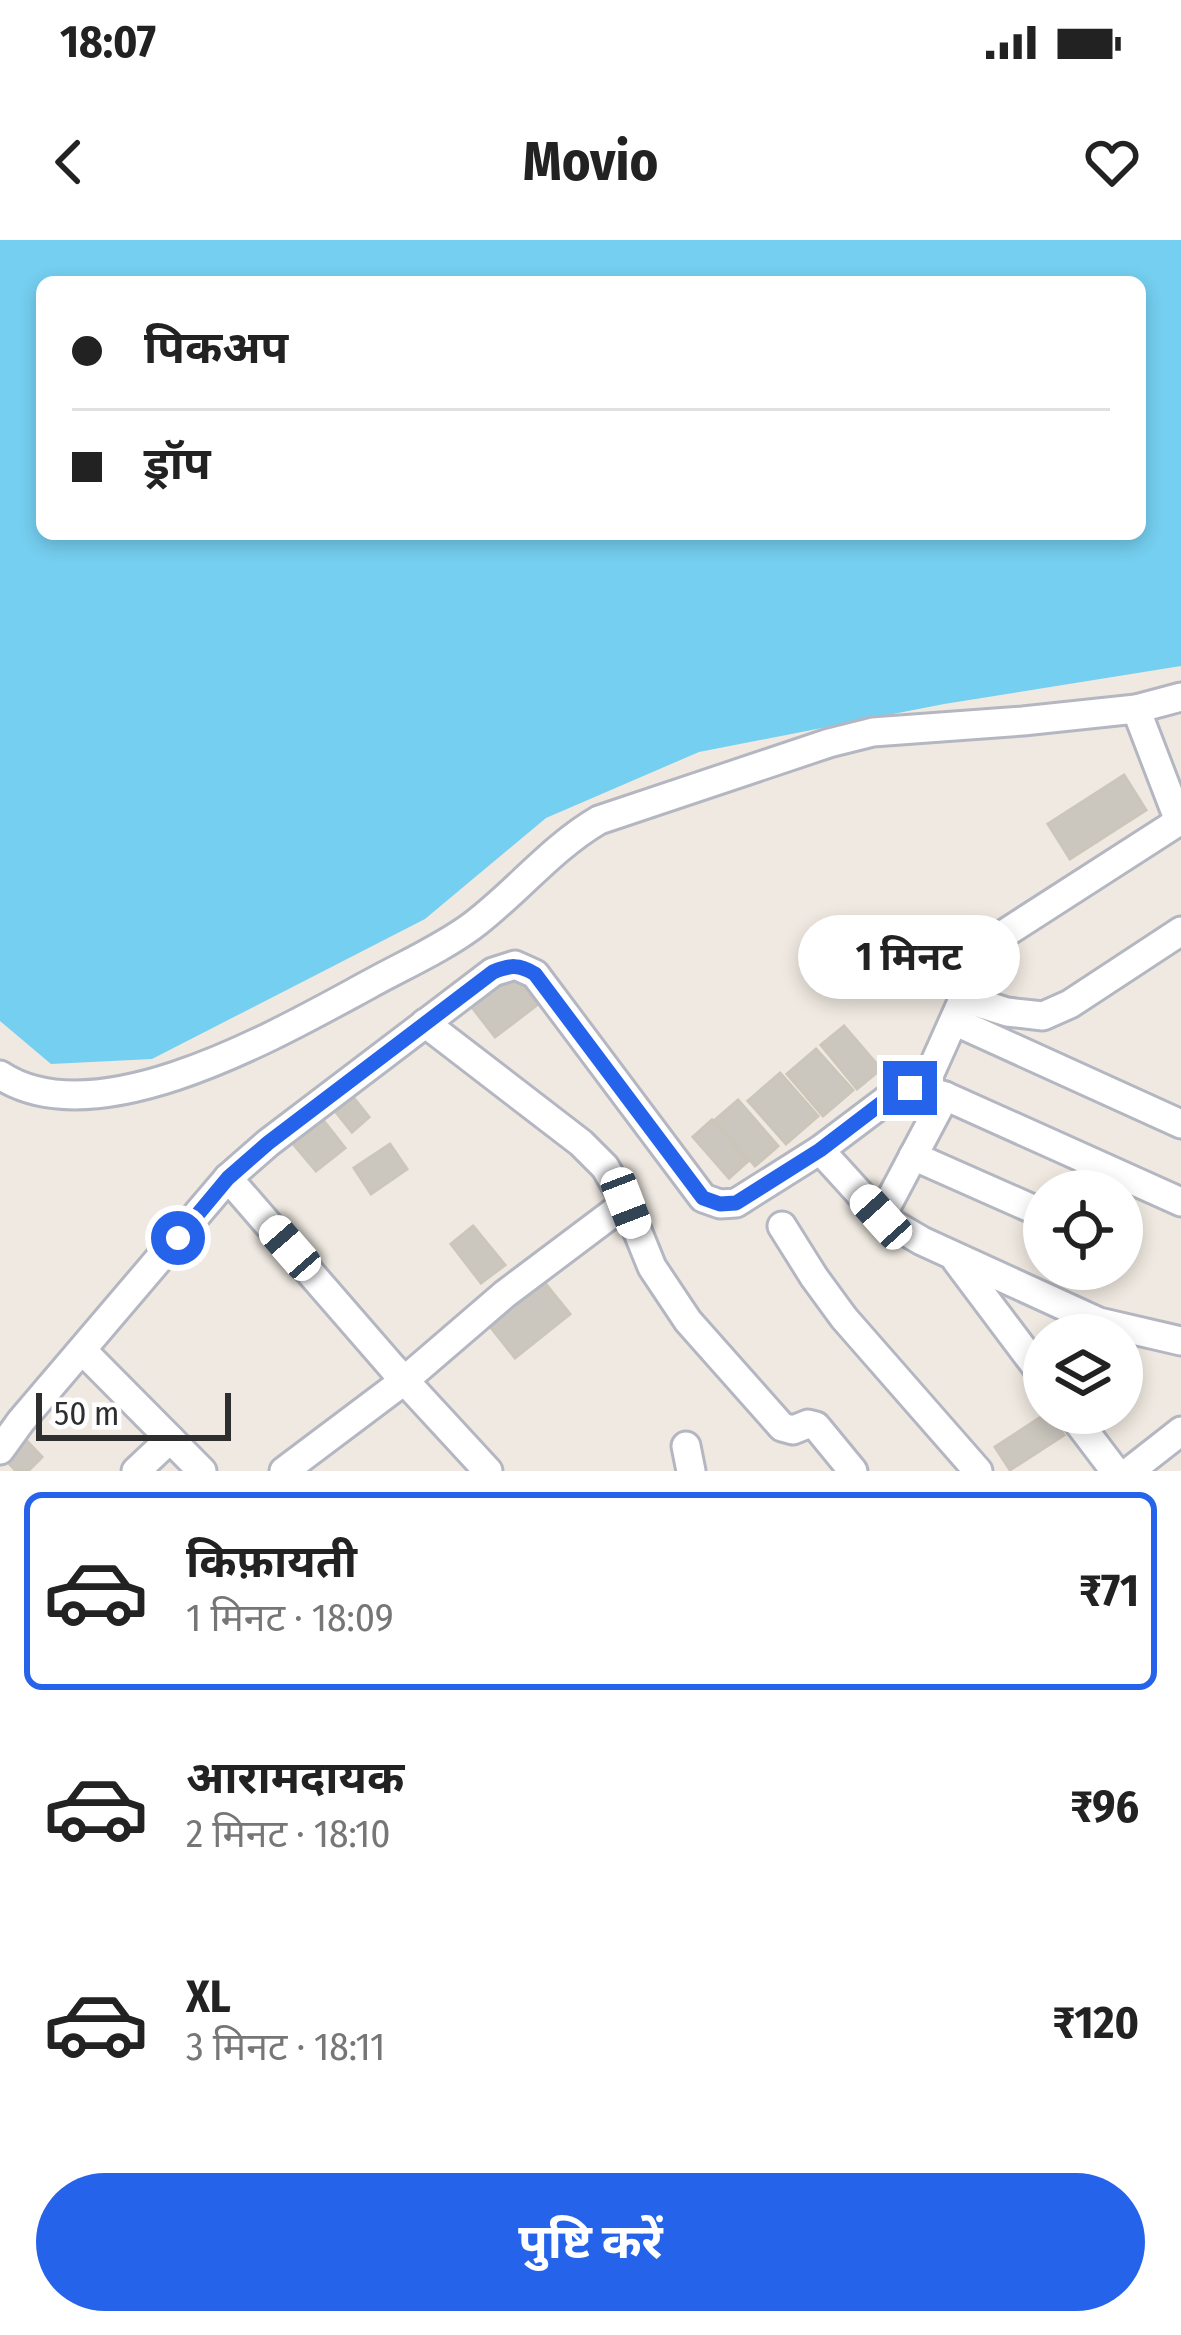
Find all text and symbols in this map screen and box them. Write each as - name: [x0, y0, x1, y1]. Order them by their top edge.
- text: 18:07: [60, 15, 156, 69]
- icon: back: [36, 129, 102, 195]
- icon: heart: [1079, 129, 1145, 195]
- text: Movio: [523, 130, 658, 194]
- text: पिकअप: [144, 321, 288, 375]
- text: ड्रॉप: [144, 437, 211, 491]
- callout: 1 मिनट: [799, 914, 1021, 998]
- text: 1 मिनट: [856, 934, 962, 980]
- route end: [883, 1061, 937, 1115]
- car: [596, 1163, 656, 1243]
- map controls: [1023, 1170, 1143, 1434]
- button: locate: [1023, 1170, 1143, 1290]
- car: [844, 1178, 918, 1256]
- car: [253, 1209, 327, 1287]
- route start: [151, 1211, 205, 1265]
- button: layers: [1023, 1314, 1143, 1434]
- scale bar: [36, 1387, 231, 1440]
- text: 50 m: [54, 1394, 119, 1434]
- text: किफ़ायती: [186, 1535, 357, 1589]
- icon: car: [42, 1537, 150, 1645]
- text: ₹71: [1079, 1564, 1139, 1618]
- text: 1 मिनट · 18:09: [186, 1595, 394, 1641]
- text: आरामदायक: [186, 1751, 404, 1805]
- icon: car: [42, 1753, 150, 1861]
- text: ₹96: [1070, 1780, 1139, 1834]
- text: 2 मिनट · 18:10: [186, 1811, 391, 1857]
- icon: car: [42, 1969, 150, 2077]
- text: XL: [186, 1970, 231, 2024]
- text: ₹120: [1053, 1996, 1139, 2050]
- text: 3 मिनट · 18:11: [186, 2024, 385, 2070]
- button: पुष्टि करें: [36, 2173, 1145, 2311]

